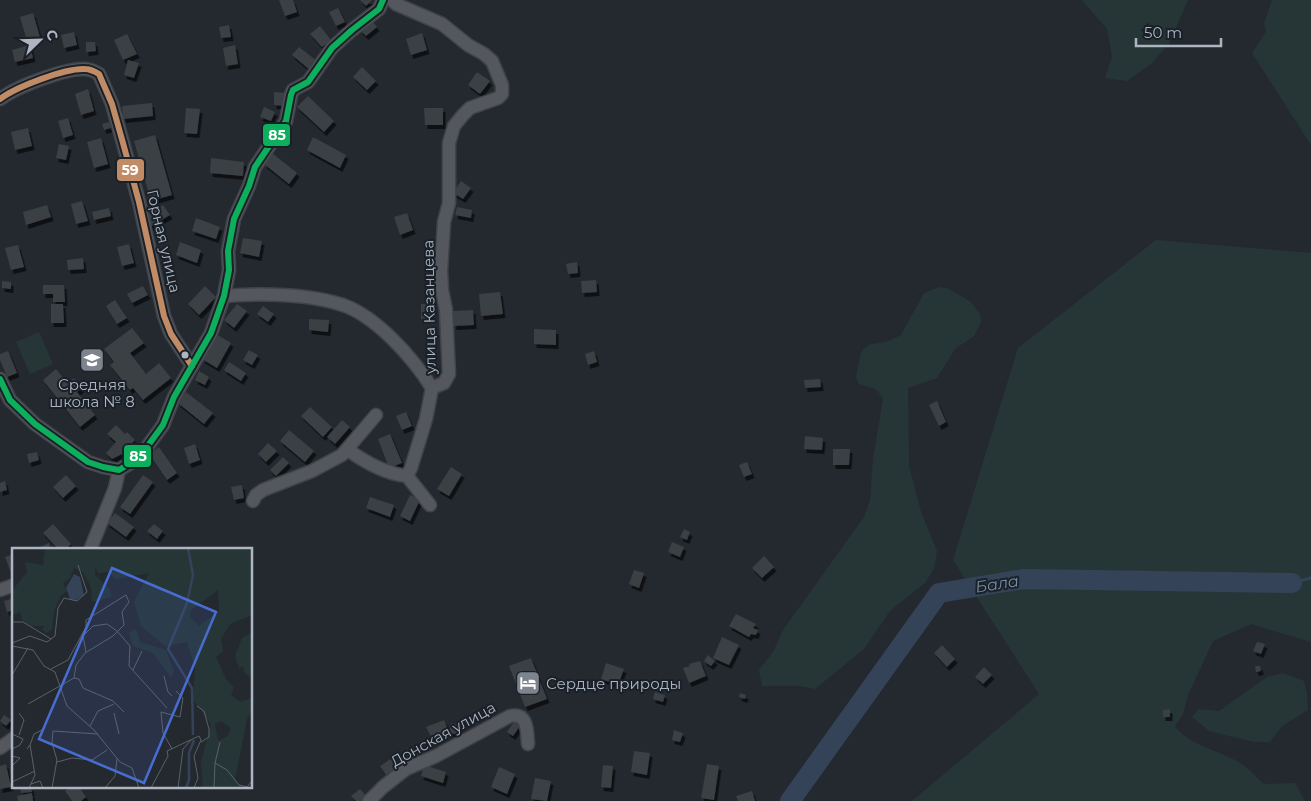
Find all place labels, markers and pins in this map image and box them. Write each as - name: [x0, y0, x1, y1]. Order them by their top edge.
- school or university icon: Средняя школа № 8: [79, 347, 105, 373]
- unlabelled marker: [180, 350, 190, 360]
- place label: Средняя школа № 8: [49, 375, 135, 411]
- hotel icon: Сердце природы: [515, 670, 541, 696]
- place label: Сердце природы: [546, 674, 681, 693]

